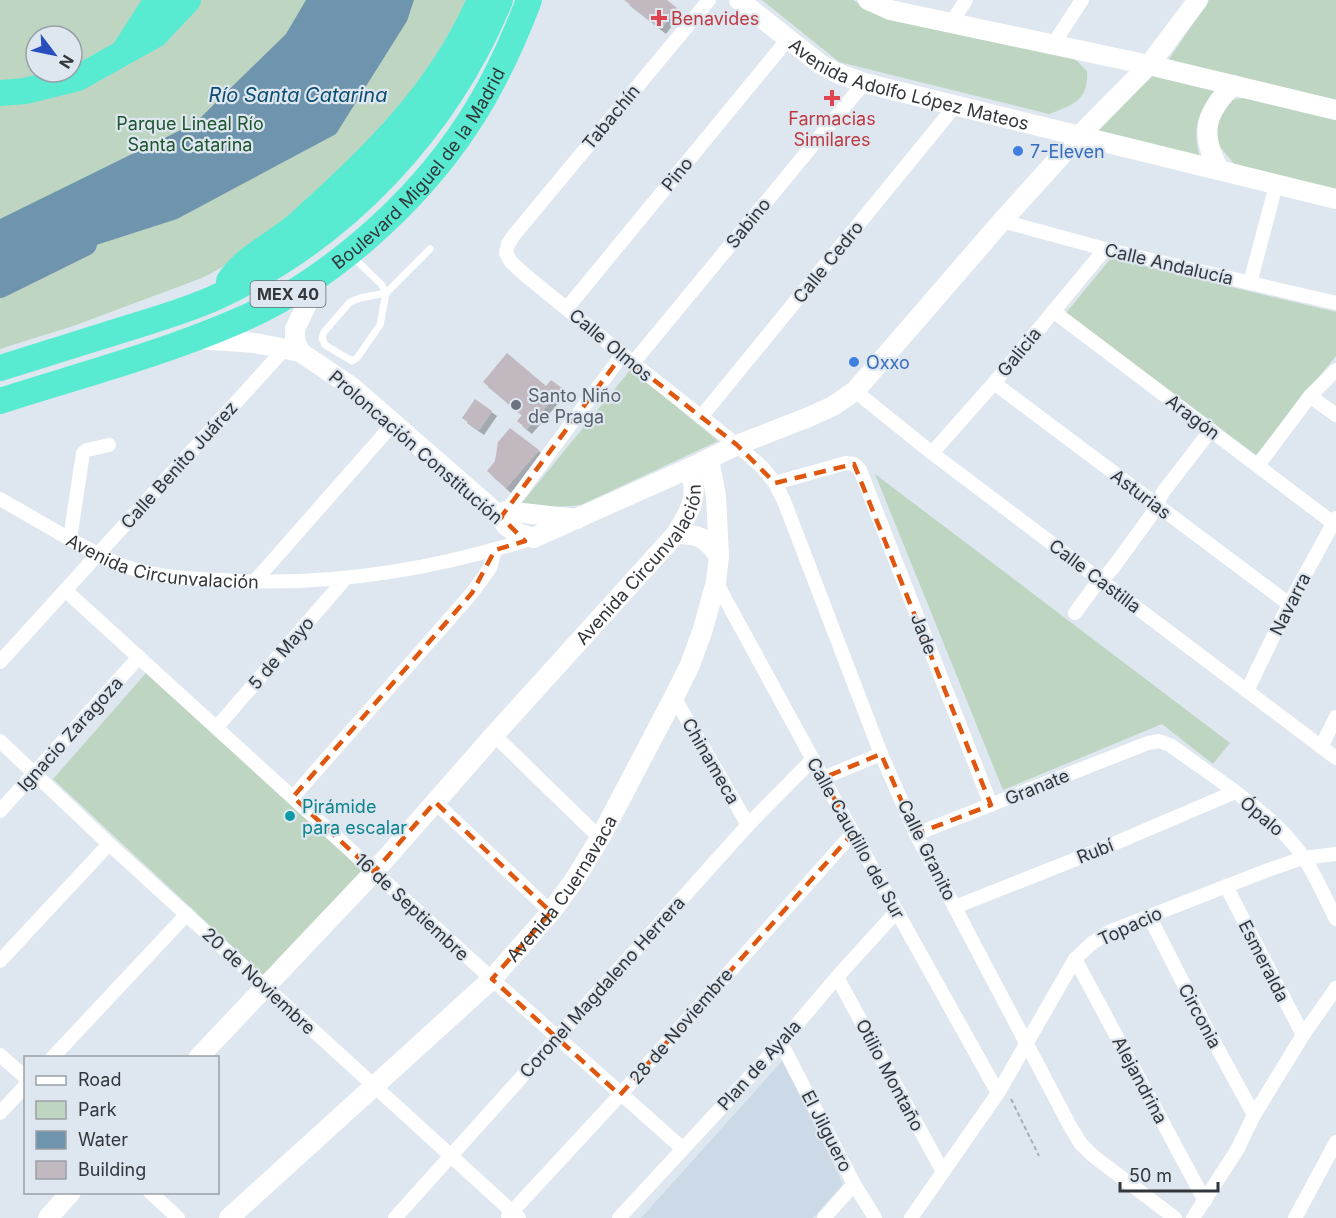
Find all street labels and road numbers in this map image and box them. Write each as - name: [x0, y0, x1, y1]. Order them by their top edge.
- street label: Avenida Adolfo López Mateos: [785, 33, 1031, 134]
- street label: Boulevard Miguel de la Madrid: [327, 64, 509, 273]
- street label: Tabachín: [578, 81, 644, 153]
- street label: Pino: [657, 153, 697, 195]
- street label: Sabino: [721, 194, 775, 252]
- street label: Calle Cedro: [789, 217, 867, 307]
- street label: Calle Andalucía: [1103, 239, 1235, 289]
- road number: MEX 40: [250, 281, 326, 307]
- street label: Calle Olmos: [565, 304, 657, 386]
- street label: Galicia: [993, 323, 1045, 381]
- street label: Proloncación Constitución: [325, 366, 507, 528]
- street label: Aragón: [1162, 390, 1224, 444]
- street label: Calle Benito Juárez: [116, 397, 242, 533]
- street label: Asturias: [1107, 465, 1175, 523]
- street label: Avenida Circunvalación: [571, 484, 704, 648]
- street label: Avenida Circunvalación: [63, 529, 259, 592]
- street label: Calle Castilla: [1045, 535, 1145, 617]
- street label: Navarra: [1265, 569, 1315, 639]
- street label: Jade: [907, 611, 941, 657]
- street label: 5 de Mayo: [244, 612, 318, 694]
- street label: Ignacio Zaragoza: [13, 672, 127, 796]
- street label: Chinameca: [678, 714, 744, 808]
- street label: Calle Caudillo del Sur: [803, 754, 909, 923]
- street label: Granate: [1002, 765, 1072, 809]
- street label: Ópalo: [1236, 791, 1289, 840]
- street label: Calle Granito: [894, 796, 960, 904]
- street label: Avenida Cuernavaca: [502, 812, 621, 966]
- street label: Rubí: [1074, 834, 1117, 868]
- street label: 16 de Septiembre: [351, 849, 473, 965]
- street label: Coronel Magdaleno Herrera: [515, 892, 689, 1082]
- street label: Topacio: [1095, 902, 1165, 950]
- street label: Esmeralda: [1234, 917, 1294, 1005]
- street label: 20 de Noviembre: [198, 923, 320, 1039]
- street label: 28 de Noviembre: [625, 964, 737, 1088]
- street label: Circonia: [1174, 980, 1226, 1052]
- street label: Otilio Montaño: [852, 1015, 928, 1135]
- street label: Plan de Ayala: [713, 1016, 805, 1114]
- street label: Alejandrina: [1108, 1033, 1172, 1127]
- street label: El Jilguero: [798, 1087, 856, 1175]

